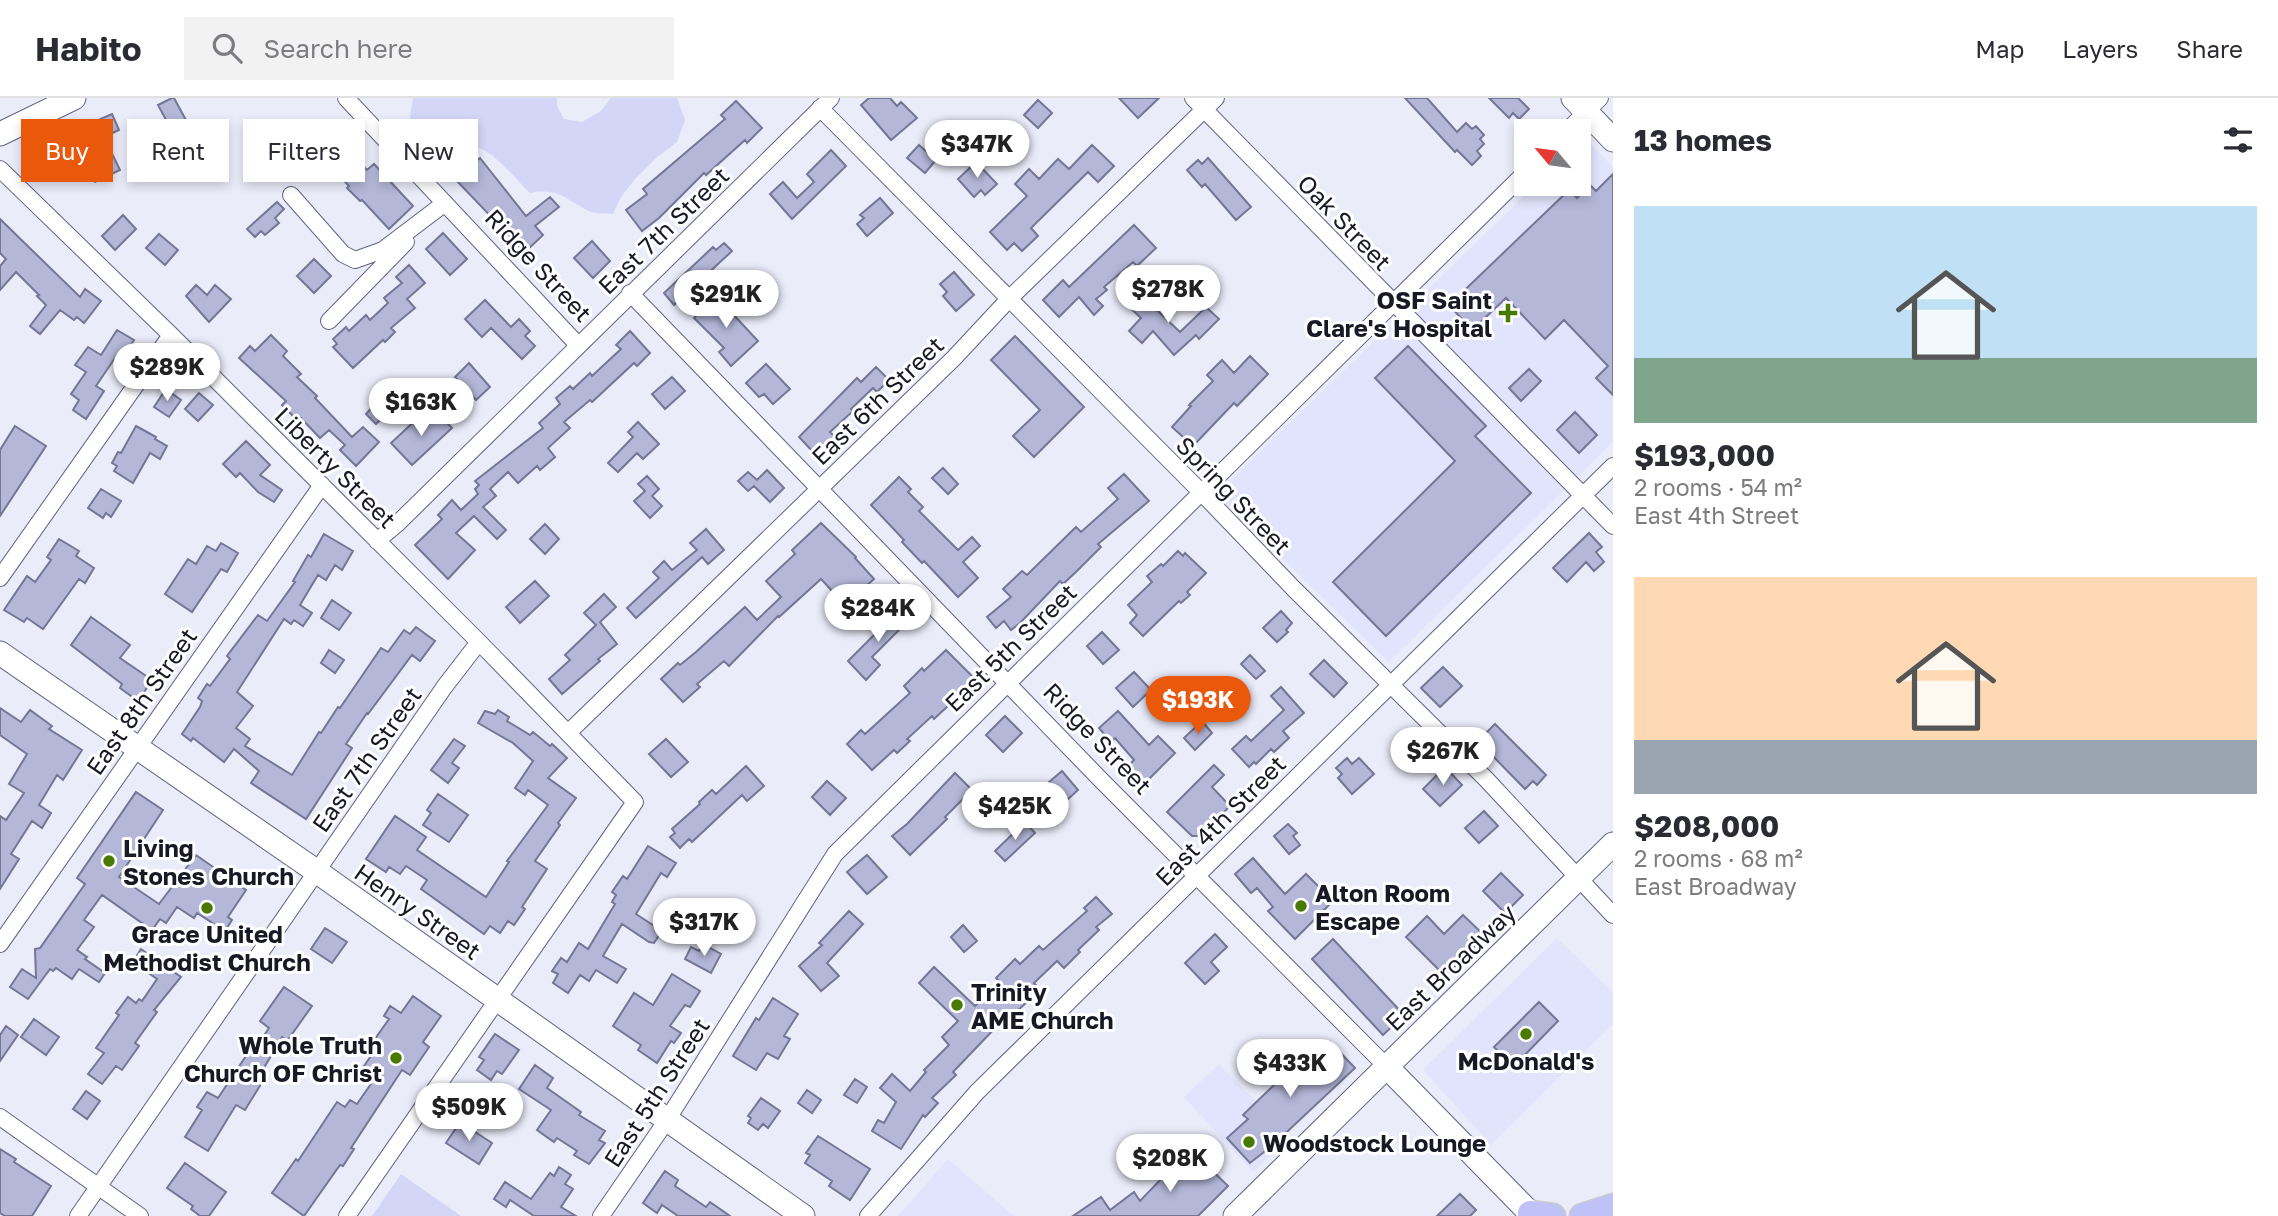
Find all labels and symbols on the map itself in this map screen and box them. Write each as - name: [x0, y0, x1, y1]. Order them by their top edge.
- north arrow: [1514, 119, 1591, 196]
- pin: $347K: [928, 120, 1026, 180]
- street label: East 7th Street: [592, 160, 734, 300]
- street label: Oak Street: [1292, 168, 1398, 276]
- street label: Ridge Street: [480, 203, 598, 327]
- pin: $278K: [1119, 266, 1217, 325]
- pin: $291K: [677, 271, 775, 330]
- place label: OSF Saint Clare's Hospital: [1306, 285, 1492, 342]
- marker: OSF Saint Clare's Hospital: [1498, 303, 1518, 323]
- street label: East 6th Street: [805, 330, 949, 470]
- pin: $289K: [118, 344, 216, 403]
- pin: $163K: [372, 378, 470, 438]
- street label: Liberty Street: [269, 400, 403, 534]
- street label: Spring Street: [1171, 430, 1297, 560]
- street label: East 5th Street: [938, 577, 1082, 717]
- pin: $284K: [829, 584, 927, 644]
- street label: East 8th Street: [80, 622, 202, 780]
- street label: Ridge Street: [1038, 676, 1158, 800]
- pin: $193K: [1149, 676, 1247, 736]
- street label: East 7th Street: [305, 681, 427, 837]
- pin: $267K: [1394, 728, 1492, 787]
- street label: East 4th Street: [1149, 749, 1291, 891]
- pin: $425K: [966, 782, 1064, 842]
- place label: Living Stones Church: [123, 833, 294, 890]
- marker: Living Stones Church: [101, 853, 117, 869]
- street label: Henry Street: [349, 857, 487, 965]
- place label: Alton Room Escape: [1315, 878, 1450, 935]
- pin: $317K: [655, 898, 753, 958]
- marker: Alton Room Escape: [1293, 898, 1309, 914]
- street label: East Broadway: [1379, 898, 1521, 1036]
- marker: Grace United Methodist Church: [199, 900, 215, 916]
- place label: Grace United Methodist Church: [103, 919, 311, 976]
- place label: Trinity AME Church: [971, 977, 1114, 1034]
- marker: Trinity AME Church: [949, 997, 965, 1013]
- street label: East 5th Street: [597, 1012, 715, 1172]
- marker: McDonald's: [1518, 1026, 1534, 1042]
- place label: Whole Truth Church OF Christ: [184, 1030, 382, 1087]
- pin: $433K: [1241, 1040, 1339, 1099]
- place label: McDonald's: [1457, 1046, 1595, 1075]
- marker: Whole Truth Church OF Christ: [388, 1050, 404, 1066]
- pin: $509K: [420, 1084, 518, 1143]
- place label: Woodstock Lounge: [1263, 1128, 1486, 1157]
- pin: $208K: [1121, 1134, 1219, 1194]
- marker: Woodstock Lounge: [1241, 1134, 1257, 1150]

